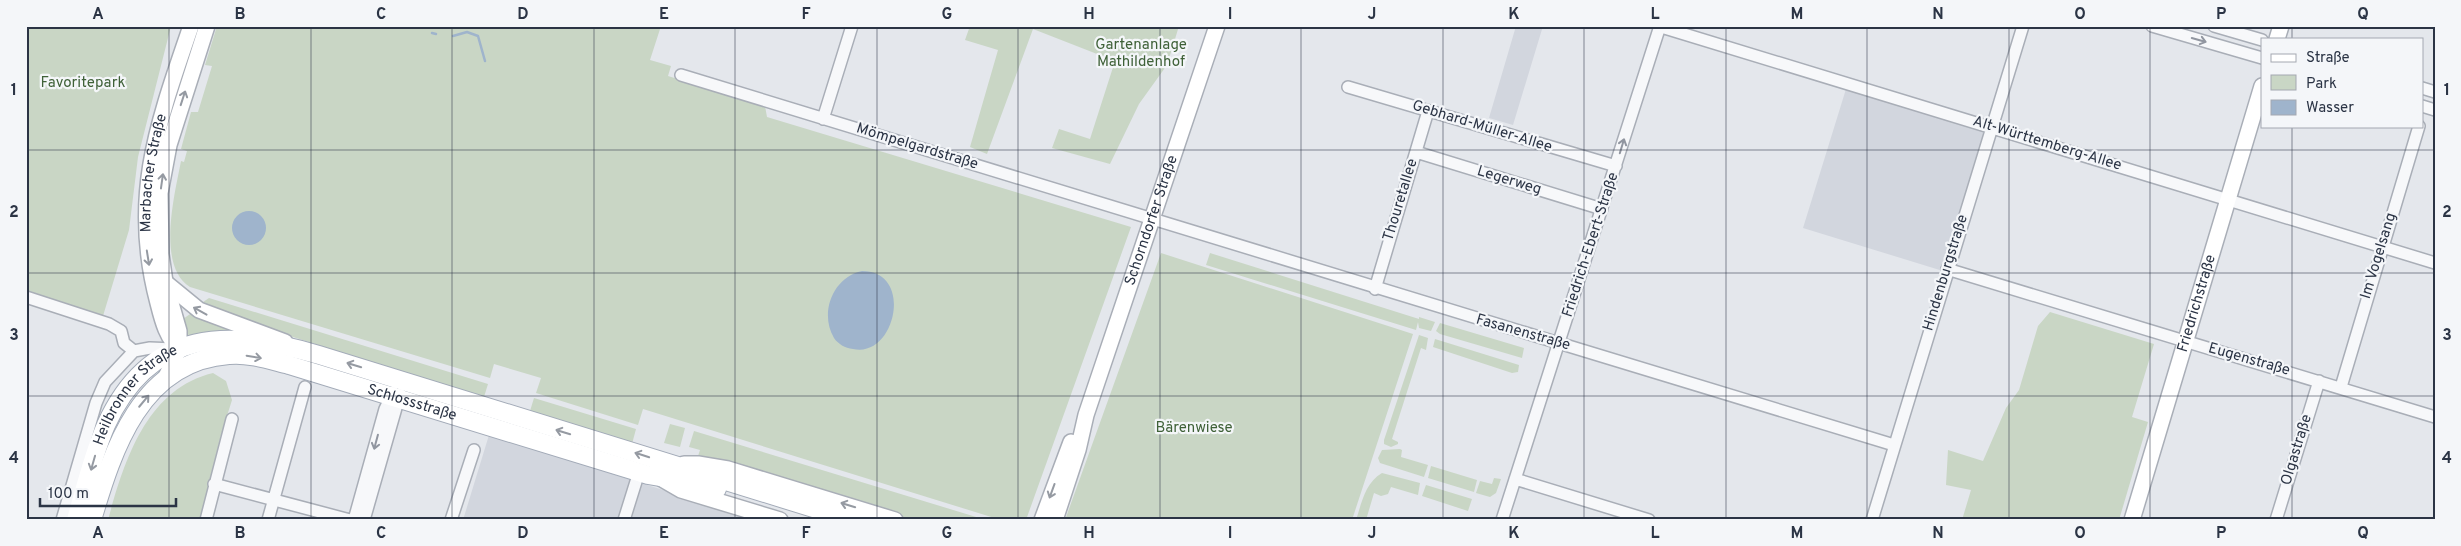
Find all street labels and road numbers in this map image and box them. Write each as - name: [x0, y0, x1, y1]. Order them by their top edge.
- street label: Gebhard-Müller-Allee: [1410, 97, 1554, 157]
- street label: Marbacher Straße: [137, 112, 171, 233]
- street label: Alt-Württemberg-Allee: [1970, 112, 2124, 176]
- street label: Mömpelgardstraße: [854, 119, 980, 175]
- street label: Schorndorfer Straße: [1121, 153, 1182, 288]
- street label: Thouretallee: [1379, 156, 1423, 244]
- street label: Legerweg: [1474, 162, 1544, 200]
- street label: Friedrich-Ebert-Straße: [1559, 170, 1623, 320]
- street label: Im Vogelsang: [2357, 211, 2401, 301]
- street label: Hindenburgstraße: [1919, 213, 1973, 333]
- street label: Friedrichstraße: [2173, 252, 2220, 355]
- street label: Fasanenstraße: [1474, 310, 1572, 356]
- street label: Eugenstraße: [2206, 339, 2292, 381]
- street label: Heilbronner Straße: [89, 341, 181, 448]
- street label: Schlossstraße: [365, 380, 459, 425]
- street label: Olgastraße: [2277, 412, 2317, 488]

